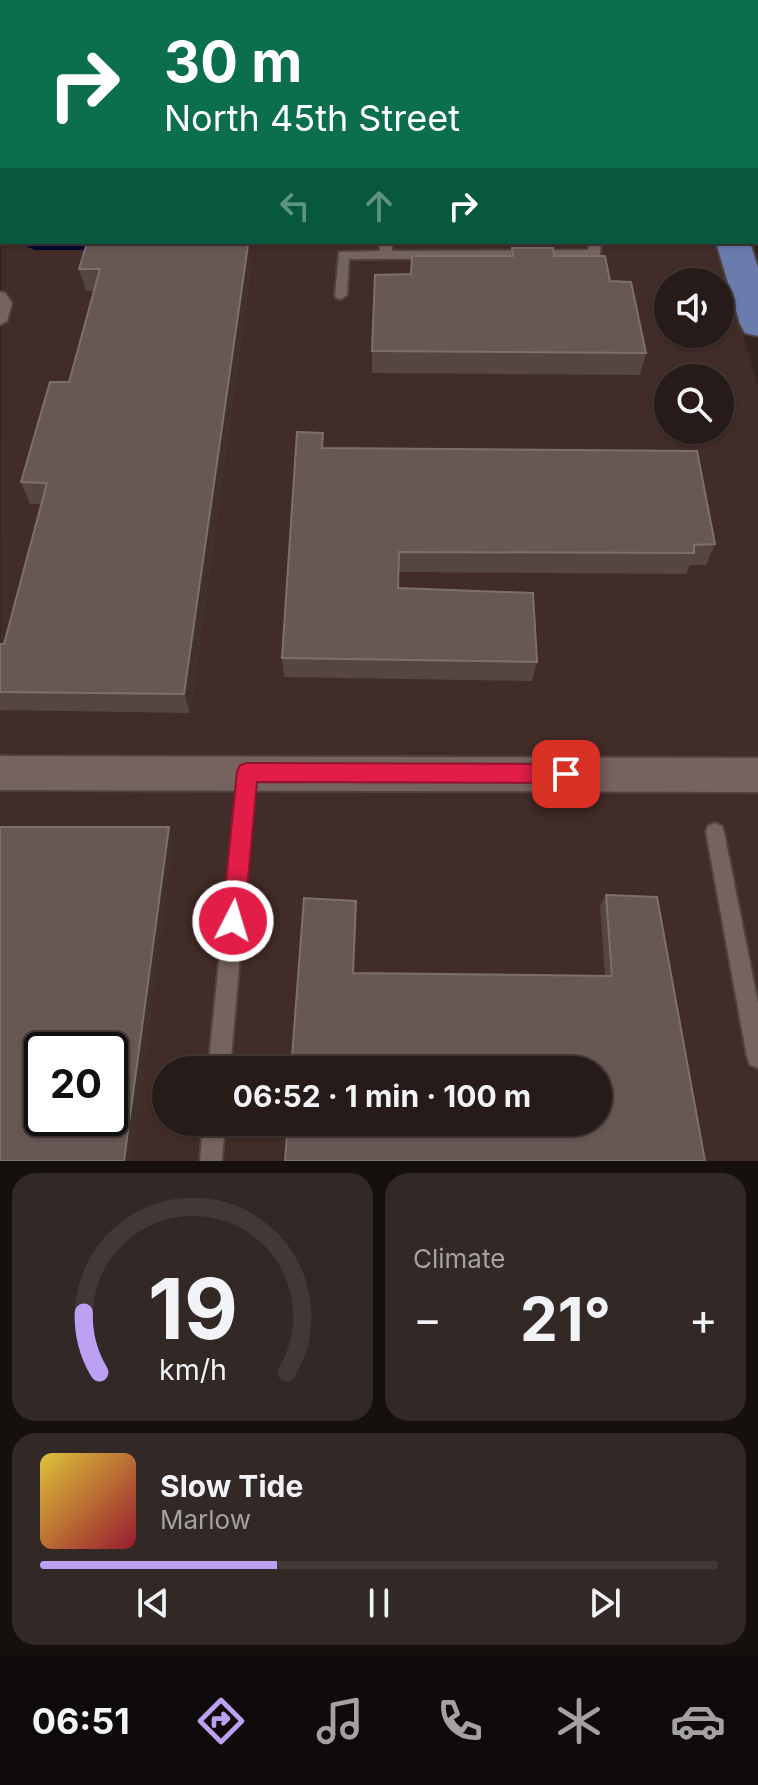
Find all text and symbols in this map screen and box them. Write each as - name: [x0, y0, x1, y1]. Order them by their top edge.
- text: 30 m: [164, 28, 302, 96]
- icon: right: [32, 32, 136, 136]
- text: North 45th Street: [164, 96, 460, 140]
- icon: left: [273, 184, 317, 228]
- icon: ahead: [357, 184, 401, 228]
- icon: right: [441, 184, 485, 228]
- map controls: [654, 268, 734, 444]
- button: sound: [654, 268, 734, 348]
- button: search: [654, 364, 734, 444]
- pin: [532, 740, 600, 808]
- icon: arrive: [544, 752, 588, 796]
- position arrow: [191, 879, 275, 963]
- speed limit sign: 20: [24, 1032, 128, 1136]
- text: 06:52 · 1 min · 100 m: [233, 1078, 531, 1114]
- text: Climate: [413, 1243, 505, 1274]
- text: 19: [148, 1258, 237, 1359]
- text: 21°: [520, 1283, 611, 1355]
- text: −: [413, 1292, 442, 1346]
- text: +: [689, 1292, 718, 1346]
- text: km/h: [159, 1352, 226, 1387]
- text: Slow Tide: [160, 1468, 303, 1504]
- text: Marlow: [160, 1504, 251, 1535]
- icon: previous: [131, 1581, 175, 1625]
- icon: pause: [357, 1581, 401, 1625]
- icon: next: [583, 1581, 627, 1625]
- icon: directions: [193, 1693, 249, 1749]
- icon: music: [312, 1693, 368, 1749]
- icon: phone: [432, 1693, 488, 1749]
- icon: climate: [551, 1693, 607, 1749]
- icon: car: [670, 1693, 726, 1749]
- text: 06:51: [32, 1699, 130, 1743]

